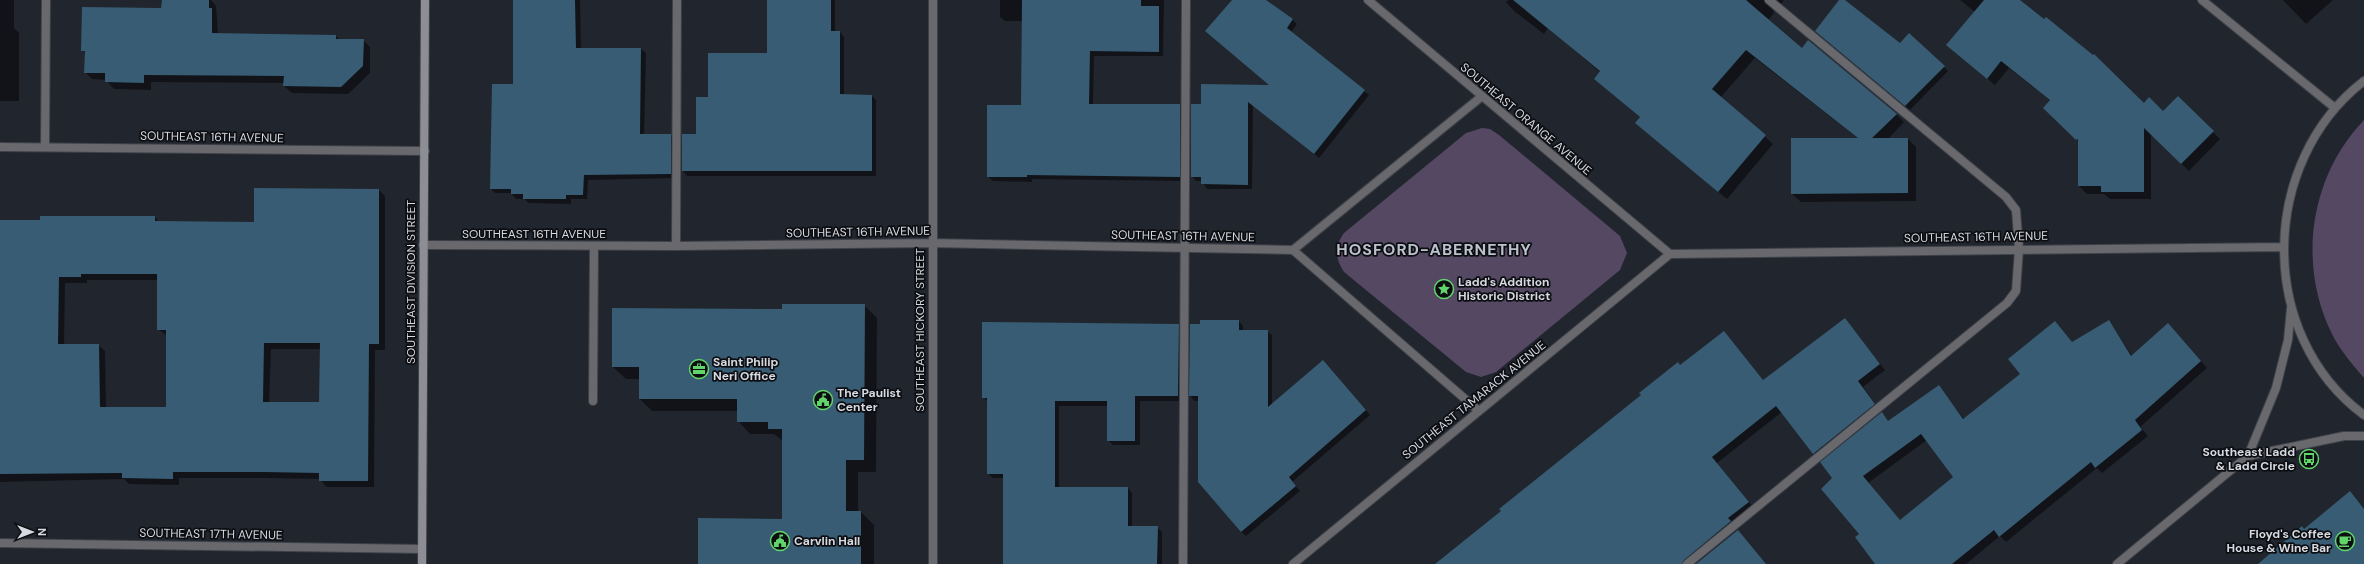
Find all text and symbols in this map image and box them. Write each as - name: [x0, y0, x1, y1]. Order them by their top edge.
- street label: SOUTHEAST ORANGE AVENUE: [1457, 59, 1595, 179]
- street label: SOUTHEAST 16TH AVENUE: [140, 128, 284, 146]
- street label: SOUTHEAST DIVISION STREET: [403, 200, 419, 364]
- street label: SOUTHEAST 16TH AVENUE: [786, 223, 930, 241]
- street label: SOUTHEAST 16TH AVENUE: [462, 226, 606, 242]
- street label: SOUTHEAST 16TH AVENUE: [1111, 227, 1255, 245]
- street label: SOUTHEAST 16TH AVENUE: [1904, 228, 2048, 246]
- district label: HOSFORD-ABERNETHY: [1336, 239, 1532, 260]
- street label: SOUTHEAST HICKORY STREET: [912, 248, 928, 412]
- place label: Ladd's Addition Historic District: [1458, 274, 1551, 304]
- place icon: Ladd's Addition Historic District: [1433, 278, 1455, 300]
- street label: SOUTHEAST TAMARACK AVENUE: [1399, 337, 1549, 463]
- place label: Saint Philip Neri Office: [713, 354, 779, 384]
- office icon: Saint Philip Neri Office: [688, 358, 710, 380]
- place label: The Paulist Center: [837, 385, 901, 415]
- public building icon: The Paulist Center: [812, 389, 834, 411]
- place label: Southeast Ladd & Ladd Circle: [2203, 444, 2295, 474]
- bus stop icon: Southeast Ladd & Ladd Circle: [2298, 448, 2320, 470]
- north arrow: [12, 512, 52, 552]
- street label: SOUTHEAST 17TH AVENUE: [139, 525, 283, 543]
- place label: Floyd's Coffee House & Wine Bar: [2227, 526, 2331, 556]
- text: N: [35, 528, 49, 536]
- public building icon: Carvlin Hall: [769, 530, 791, 552]
- cafe icon: Floyd's Coffee House & Wine Bar: [2334, 530, 2356, 552]
- place label: Carvlin Hall: [794, 533, 860, 549]

